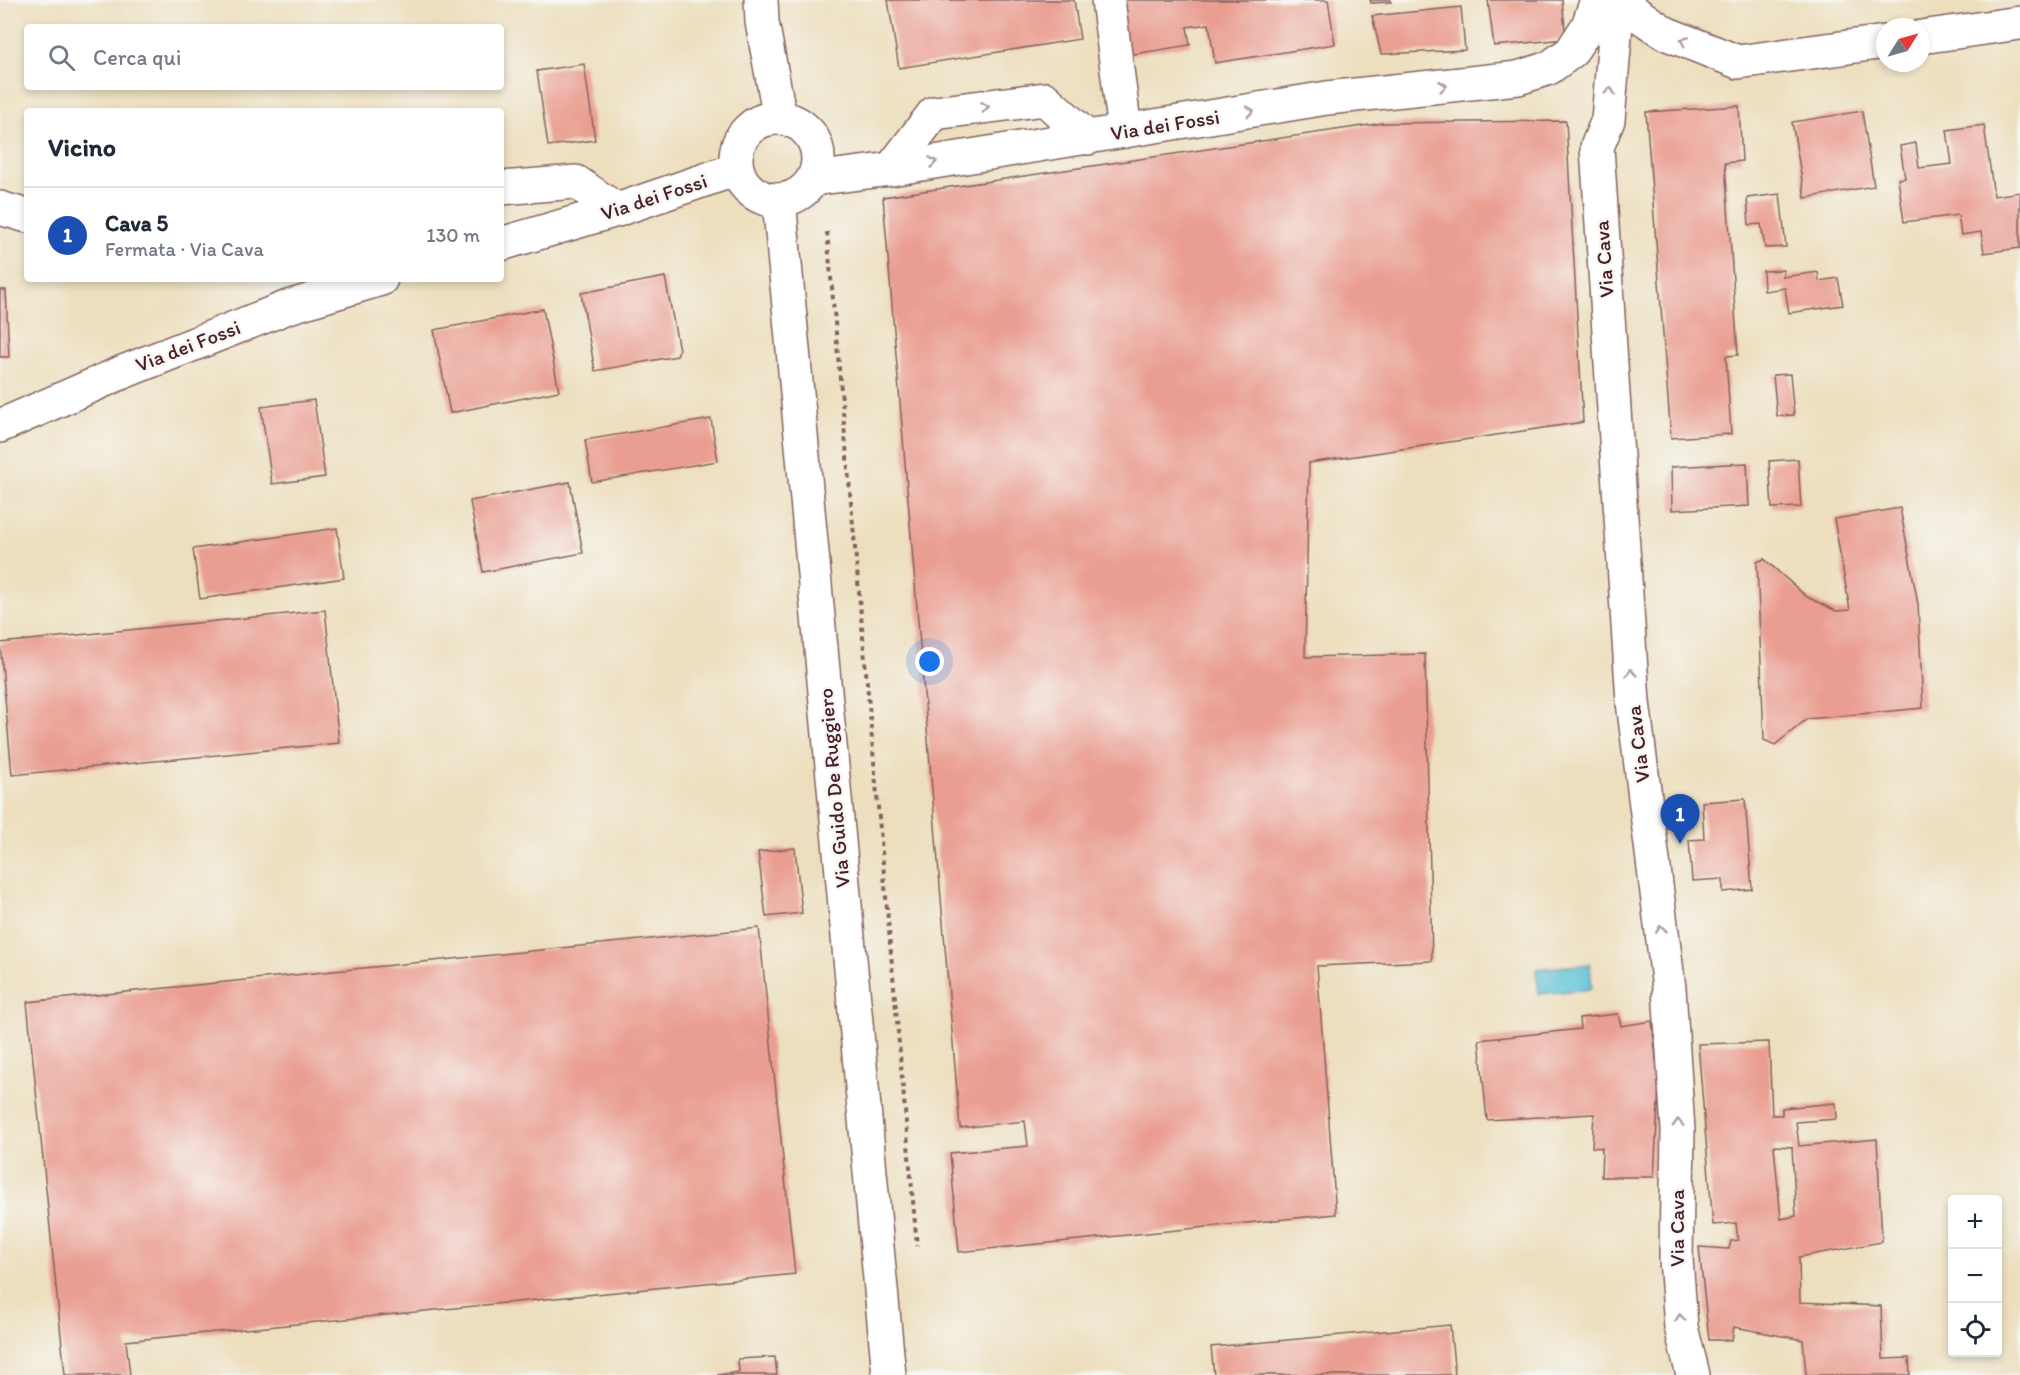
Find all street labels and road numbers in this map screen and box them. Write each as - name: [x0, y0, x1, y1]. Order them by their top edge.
- street label: Via dei Fossi: [1109, 104, 1221, 145]
- street label: Via dei Fossi: [598, 168, 710, 225]
- street label: Via Cava: [1588, 219, 1619, 299]
- street label: Via dei Fossi: [132, 314, 244, 377]
- street label: Via Guido De Ruggiero: [812, 687, 855, 889]
- street label: Via Cava: [1620, 704, 1655, 784]
- street label: Via Cava: [1664, 1189, 1689, 1267]

